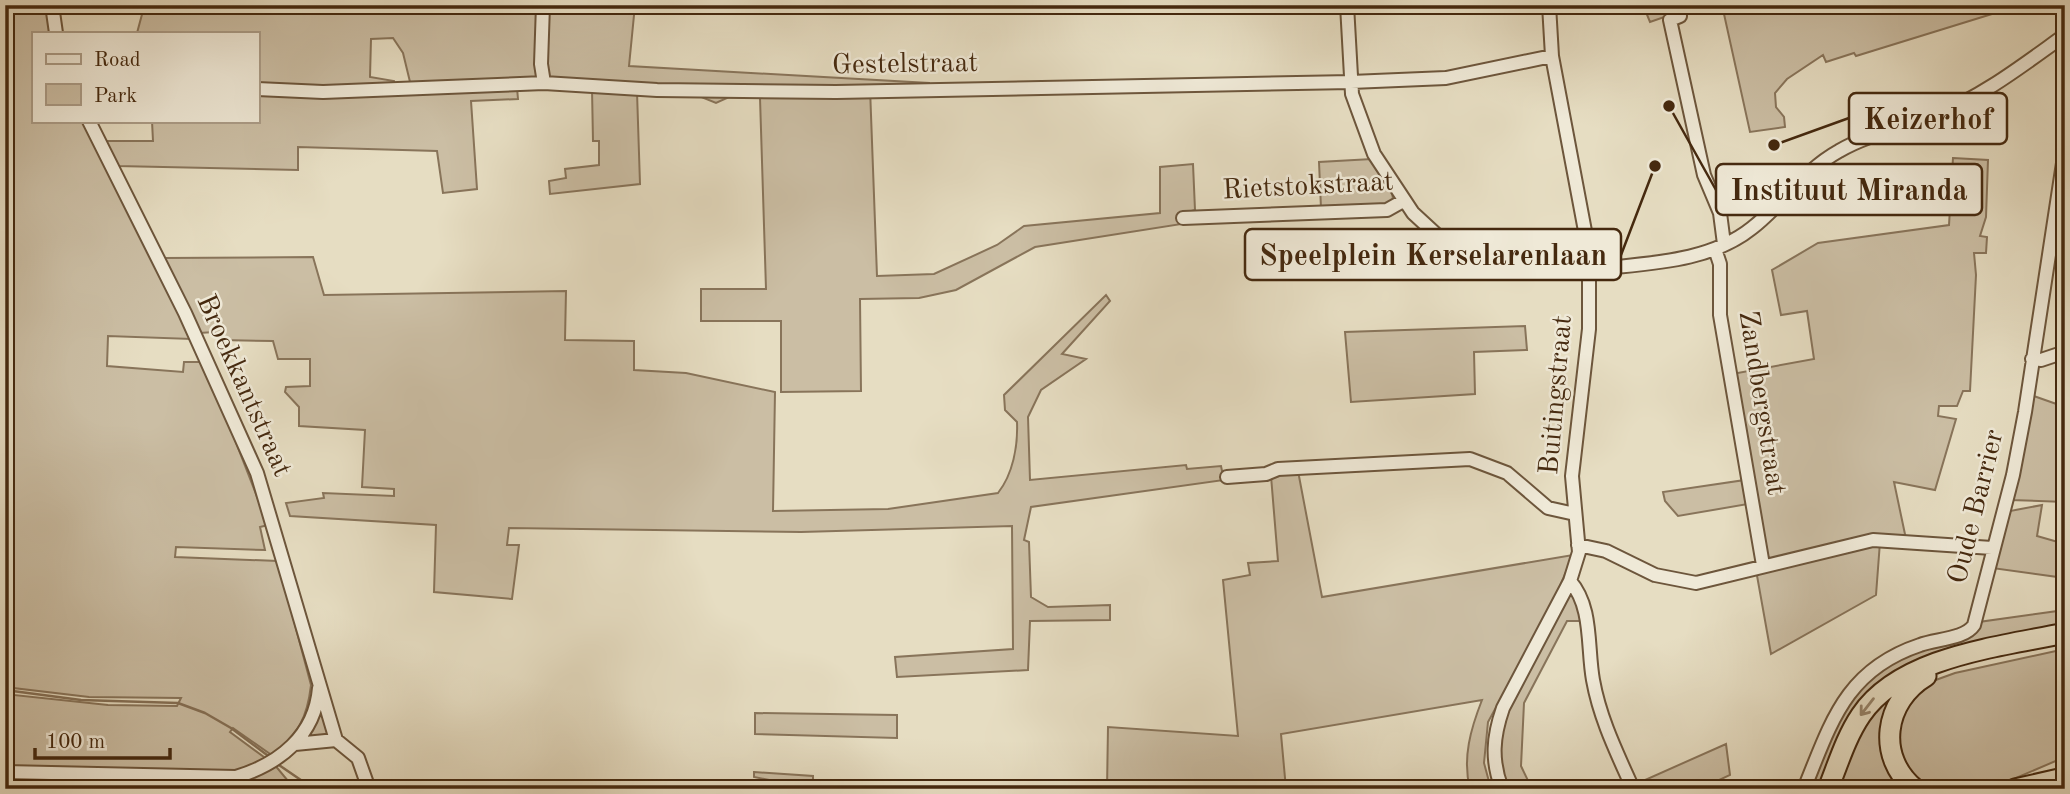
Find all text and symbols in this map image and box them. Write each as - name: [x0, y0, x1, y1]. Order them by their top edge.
- legend: [32, 32, 259, 122]
- text: Road: [94, 50, 141, 71]
- street label: Gestelstraat: [832, 50, 978, 80]
- text: Park: [94, 86, 137, 107]
- callout: Keizerhof: [1849, 93, 2007, 144]
- text: Keizerhof: [1863, 106, 1995, 136]
- callout: Instituut Miranda: [1716, 164, 1982, 215]
- street label: Rietstokstraat: [1222, 169, 1394, 205]
- text: Instituut Miranda: [1730, 177, 1968, 207]
- callout: Speelplein Kerselarenlaan: [1245, 229, 1621, 280]
- text: Speelplein Kerselarenlaan: [1259, 242, 1607, 272]
- street label: Broekkantstraat: [190, 291, 296, 481]
- street label: Zandbergstraat: [1733, 309, 1789, 497]
- street label: Buitingstraat: [1536, 314, 1578, 476]
- street label: Oude Barrier: [1944, 427, 2010, 587]
- one-way arrow: [1860, 698, 1875, 716]
- scale bar: [35, 717, 170, 761]
- text: 100 m: [46, 732, 105, 753]

